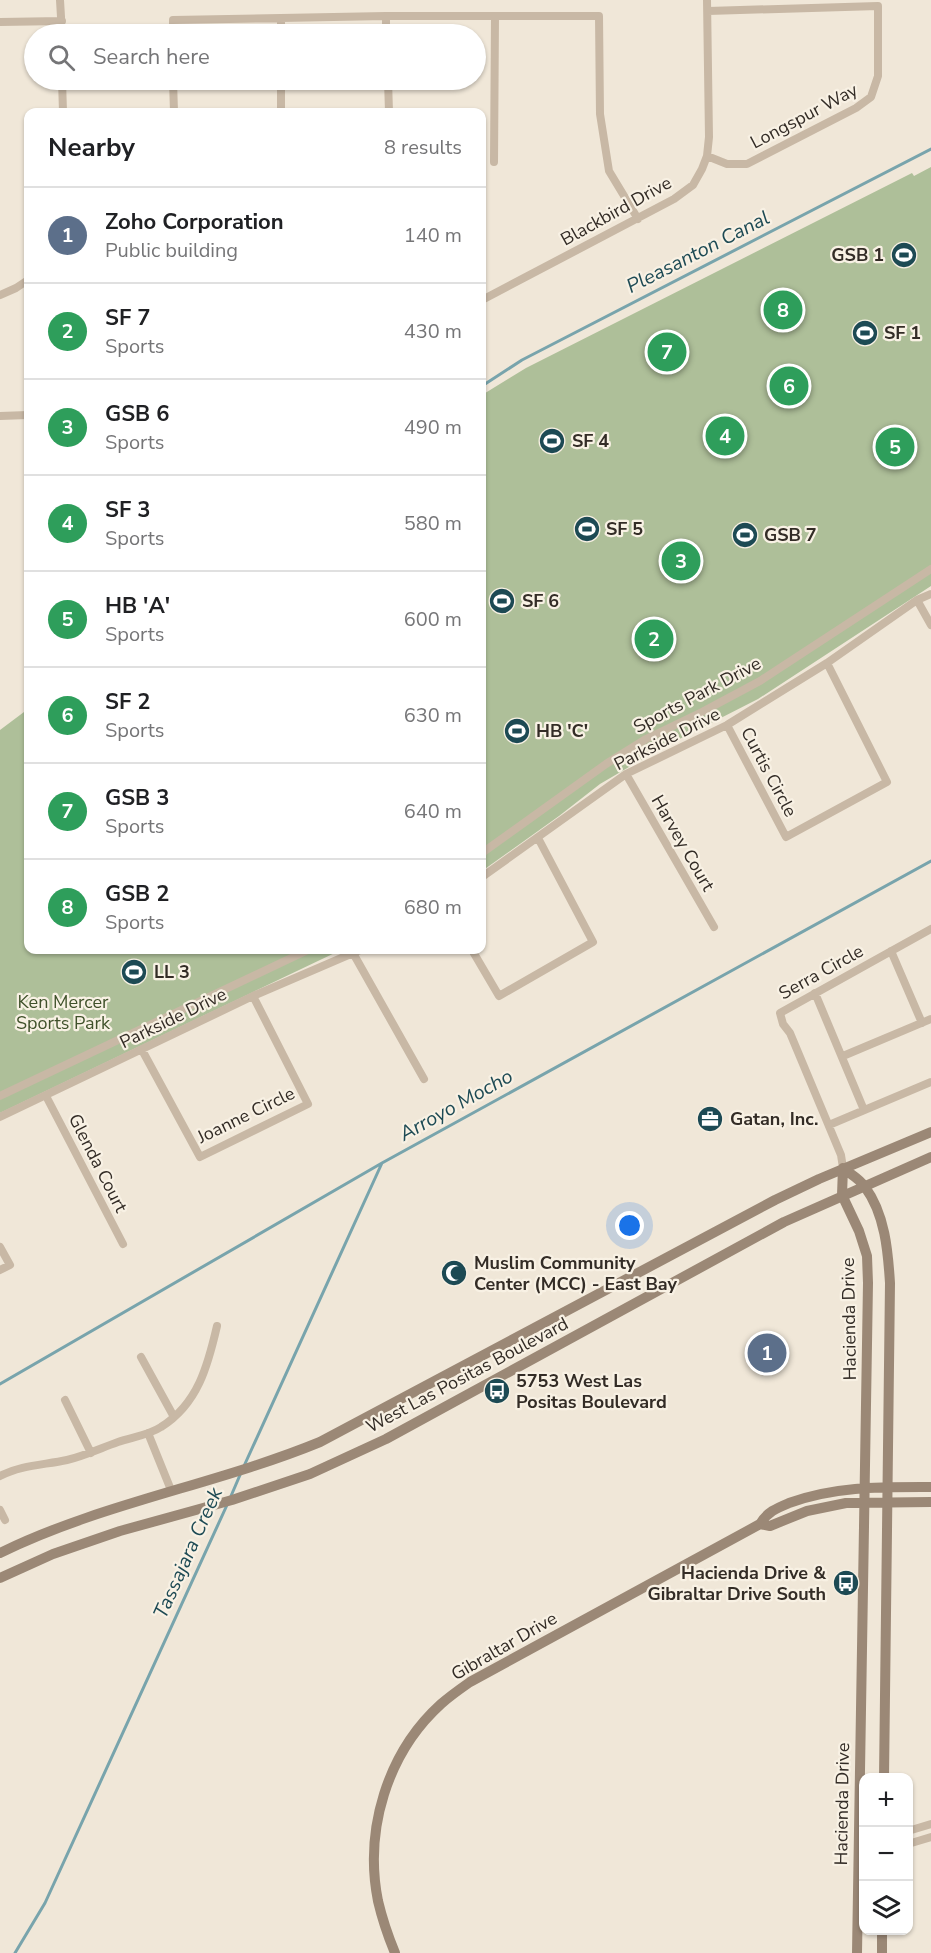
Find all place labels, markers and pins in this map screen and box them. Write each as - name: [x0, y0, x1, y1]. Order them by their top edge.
- sports icon: GSB 1: [889, 240, 919, 270]
- place label: GSB 1: [831, 243, 884, 267]
- pin: 8: [764, 288, 802, 332]
- sports icon: SF 1: [850, 318, 880, 348]
- place label: SF 1: [884, 321, 921, 345]
- pin: 7: [648, 330, 686, 374]
- pin: 6: [770, 364, 808, 408]
- pin: 4: [706, 414, 744, 458]
- pin: 5: [876, 424, 914, 470]
- sports icon: SF 4: [537, 426, 567, 456]
- place label: SF 4: [572, 429, 609, 453]
- sports icon: SF 5: [572, 514, 602, 544]
- place label: SF 5: [606, 517, 643, 541]
- sports icon: GSB 7: [730, 520, 760, 550]
- place label: GSB 7: [764, 523, 817, 547]
- pin: 3: [662, 538, 700, 584]
- sports icon: SF 6: [487, 586, 517, 616]
- place label: SF 6: [522, 589, 559, 613]
- pin: 2: [634, 616, 674, 662]
- sports icon: HB 'C': [502, 716, 532, 746]
- place label: HB 'C': [536, 719, 588, 743]
- sports icon: LL 3: [119, 957, 149, 987]
- place label: LL 3: [154, 960, 190, 984]
- office icon: Gatan, Inc.: [695, 1104, 725, 1134]
- place label: Gatan, Inc.: [730, 1107, 818, 1131]
- place label: Muslim Community Center (MCC) - East Bay: [474, 1251, 678, 1296]
- mosque icon: Muslim Community Center (MCC) - East Bay: [439, 1258, 469, 1288]
- pin: 1: [748, 1330, 786, 1376]
- place label: 5753 West Las Positas Boulevard: [516, 1369, 667, 1414]
- bus stop icon: 5753 West Las Positas Boulevard: [482, 1376, 512, 1406]
- place label: Hacienda Drive & Gibraltar Drive South: [647, 1561, 827, 1606]
- bus stop icon: Hacienda Drive & Gibraltar Drive South: [831, 1568, 861, 1598]

